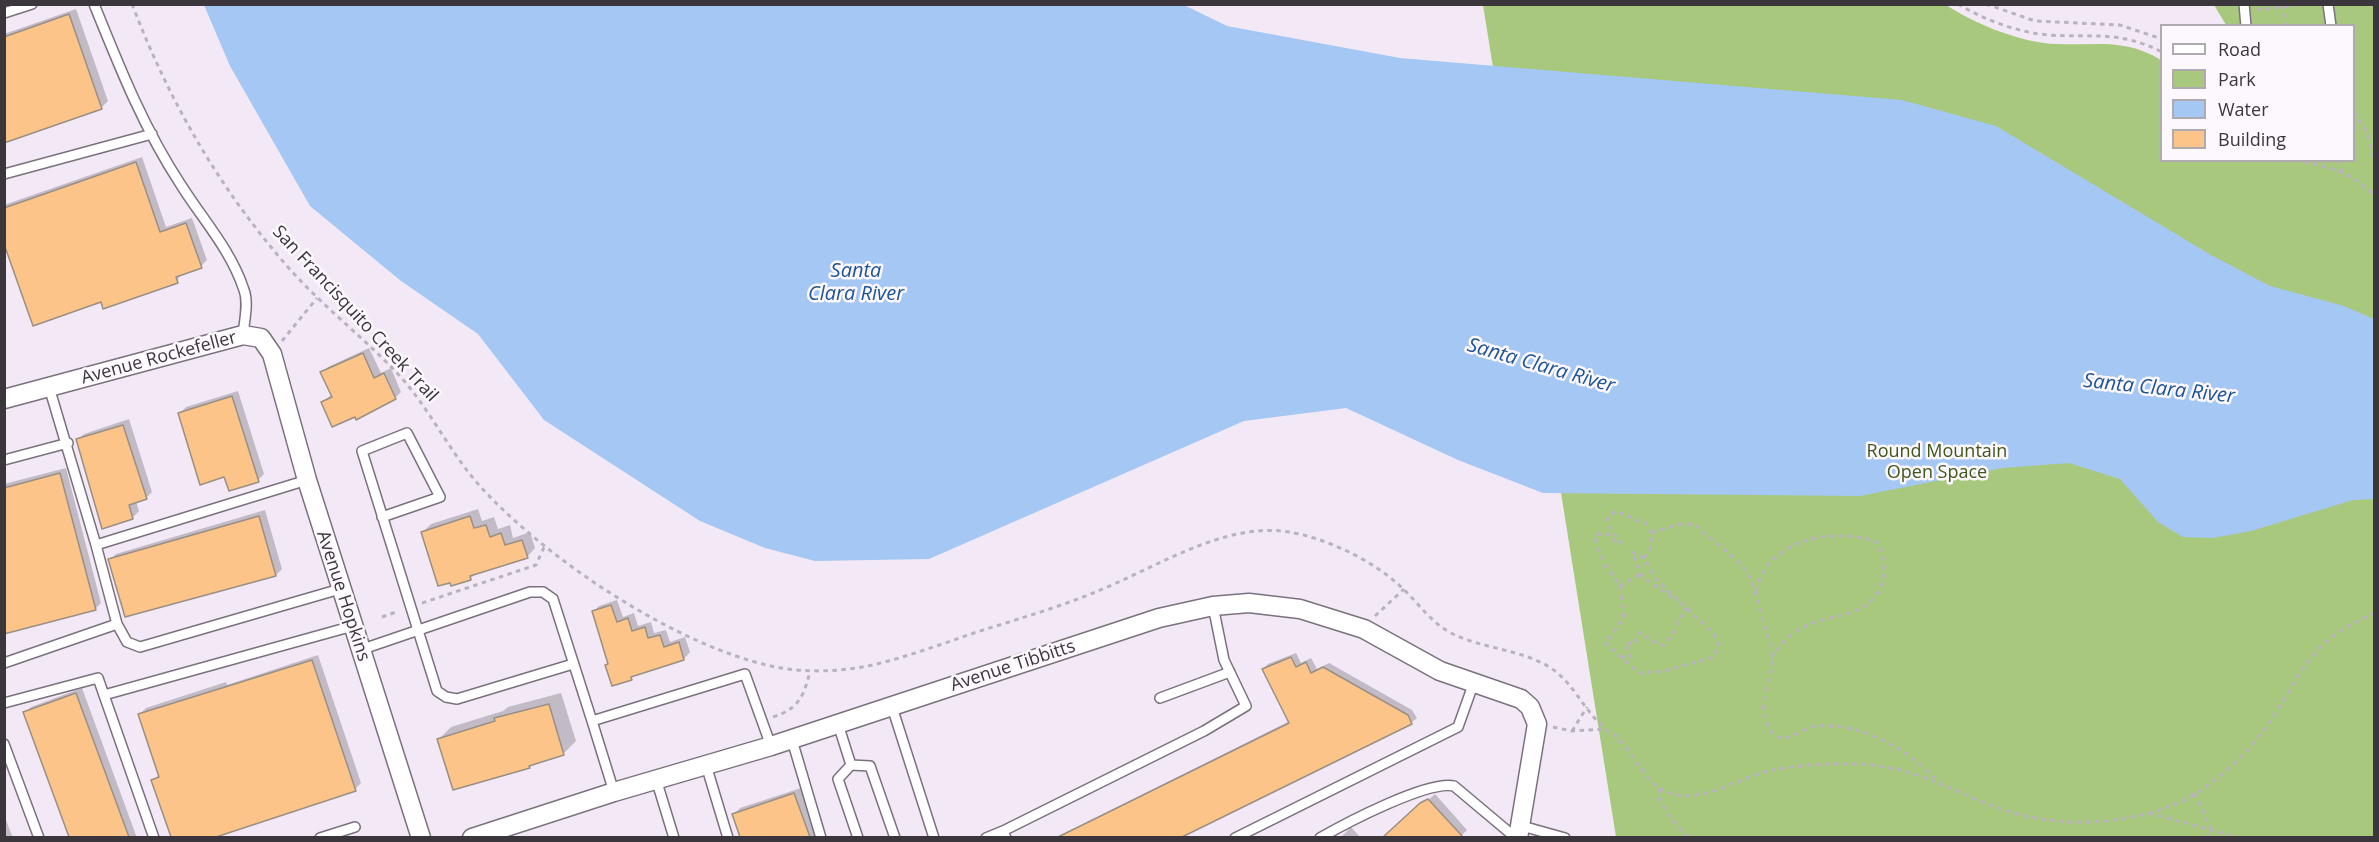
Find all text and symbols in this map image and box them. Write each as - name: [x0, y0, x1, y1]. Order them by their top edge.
- legend: [2160, 24, 2355, 162]
- text: Road: [2218, 37, 2261, 61]
- text: Park: [2218, 67, 2256, 91]
- text: Water: [2218, 97, 2269, 121]
- text: Building: [2218, 127, 2286, 151]
- street label: San Francisquito Creek Trail: [268, 221, 442, 407]
- water label: Santa Clara River: [808, 259, 904, 306]
- street label: Avenue Rockefeller: [79, 327, 239, 389]
- water label: Santa Clara River: [1465, 334, 1617, 398]
- water label: Santa Clara River: [2082, 369, 2236, 409]
- park label: Round Mountain Open Space: [1867, 441, 2007, 484]
- street label: Avenue Hopkins: [312, 528, 374, 664]
- street label: Avenue Tibbitts: [948, 636, 1078, 696]

